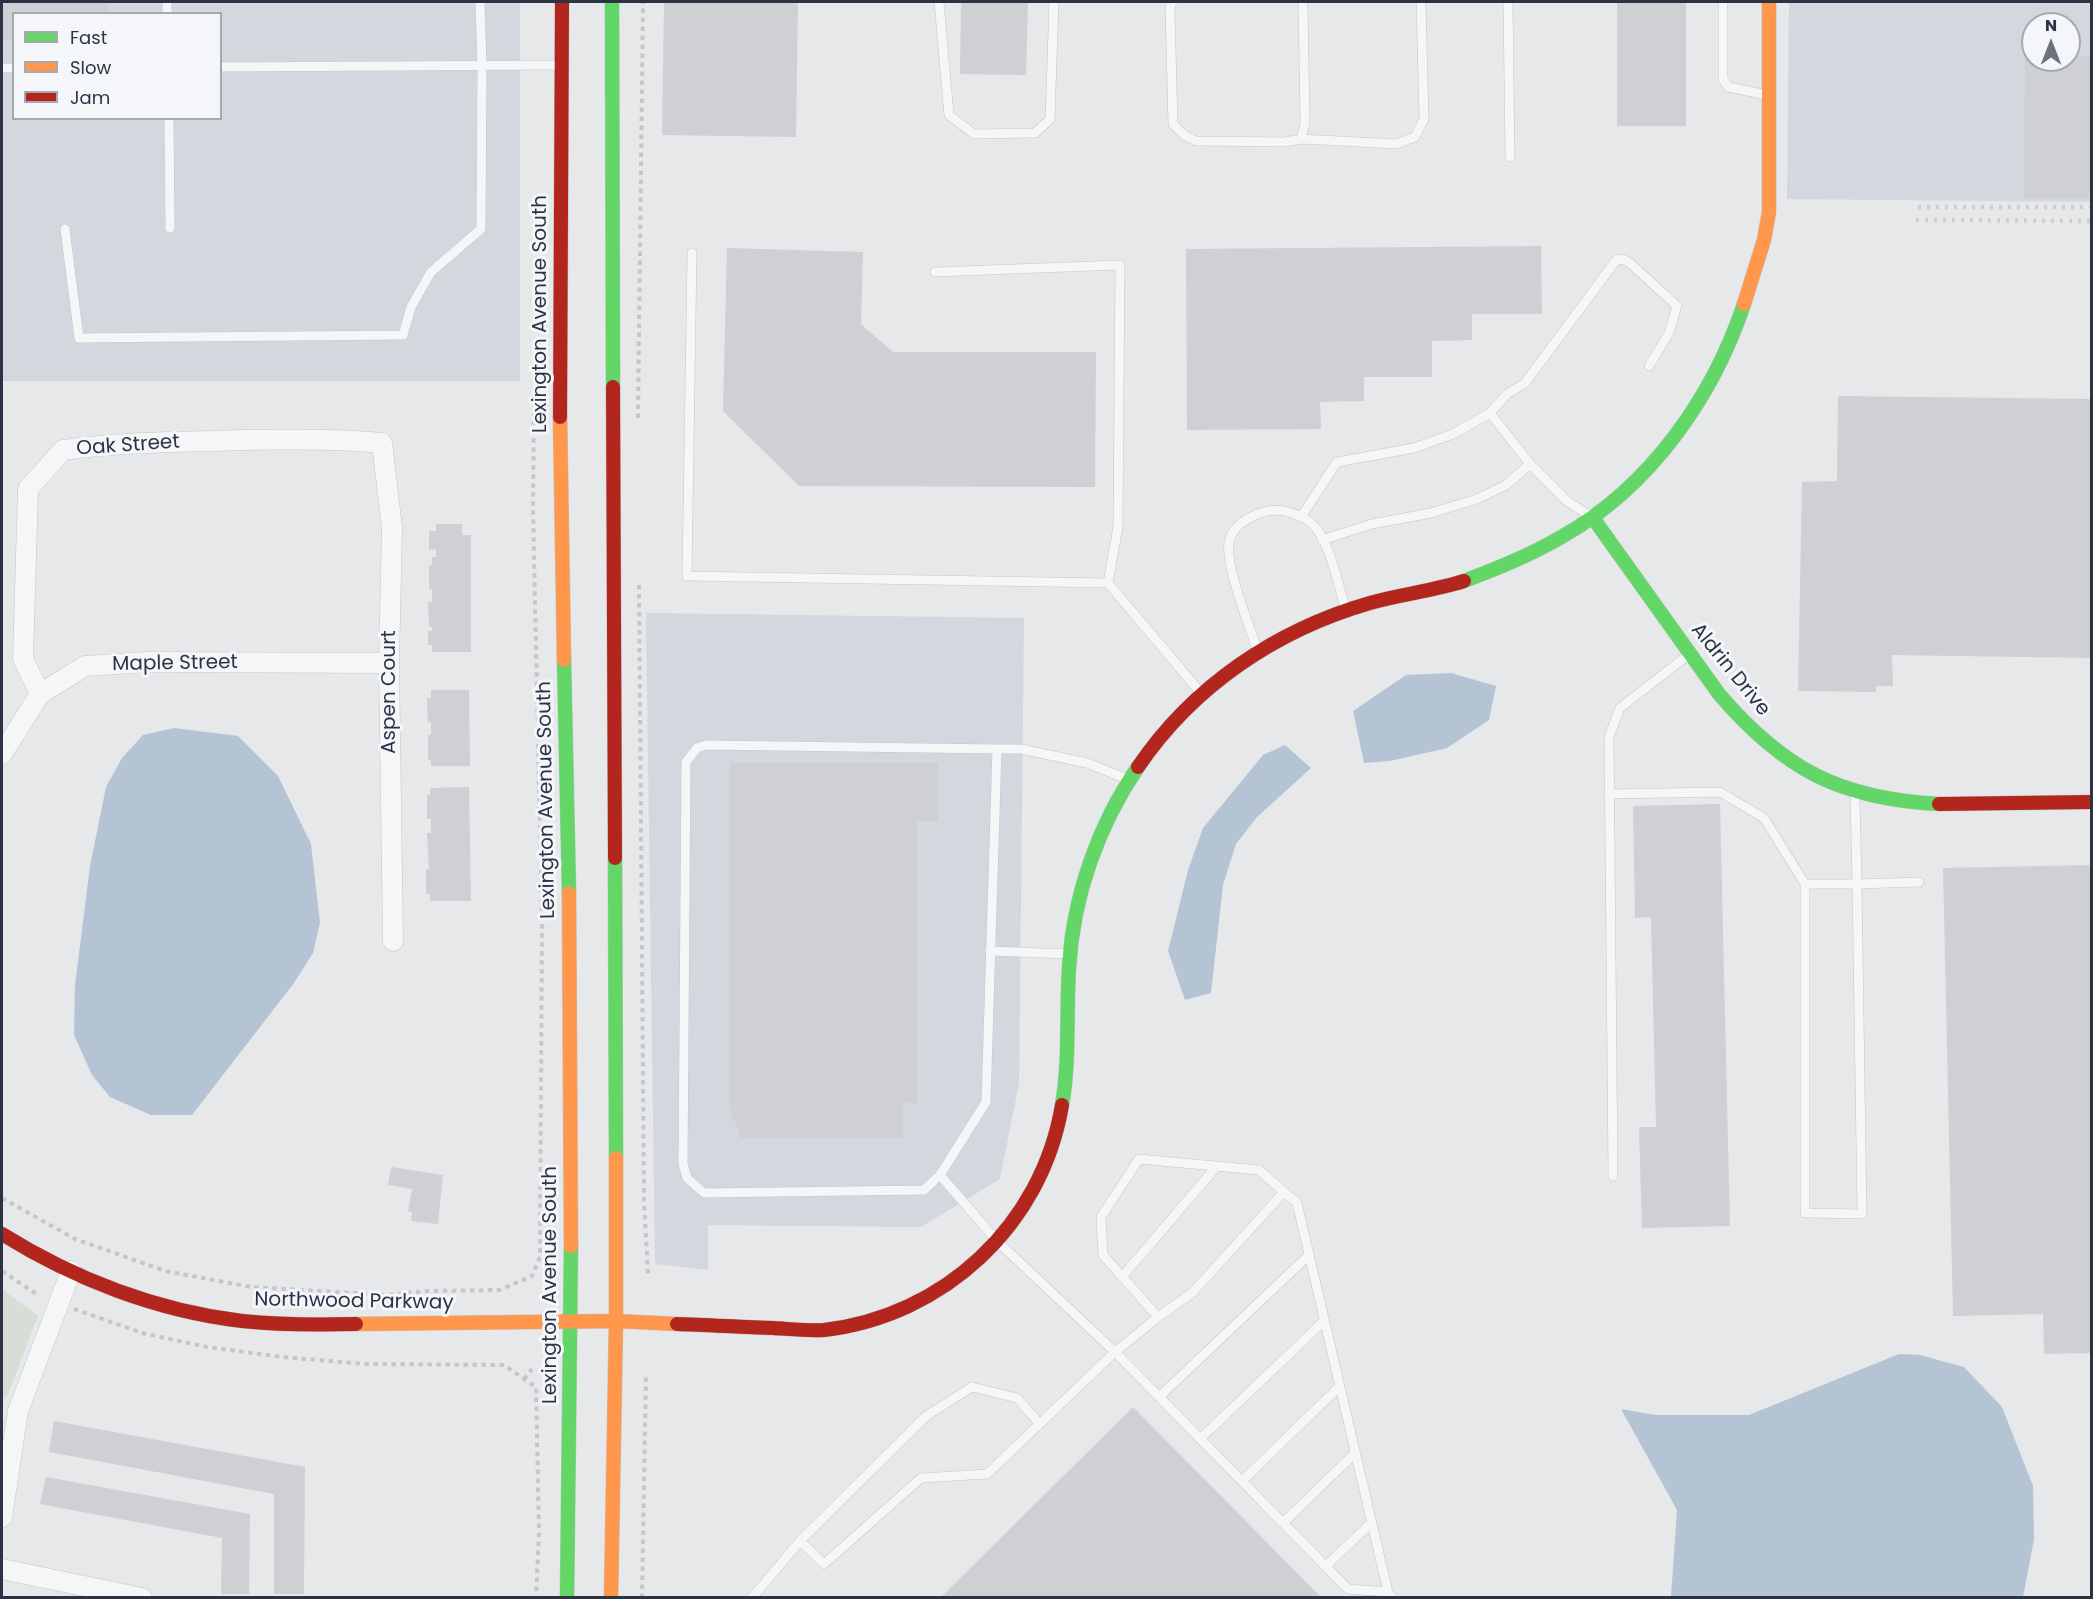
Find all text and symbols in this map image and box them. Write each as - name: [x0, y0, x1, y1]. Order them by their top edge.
- legend: [12, 12, 222, 120]
- north arrow: [2021, 12, 2081, 72]
- text: N: [2045, 14, 2057, 37]
- text: Fast: [70, 25, 107, 50]
- text: Slow: [70, 55, 111, 80]
- text: Jam: [70, 85, 110, 110]
- street label: Lexington Avenue South: [529, 195, 553, 433]
- street label: Oak Street: [76, 430, 180, 462]
- street label: Aldrin Drive: [1685, 619, 1775, 721]
- street label: Aspen Court: [378, 630, 402, 754]
- street label: Maple Street: [112, 651, 238, 677]
- street label: Lexington Avenue South: [533, 681, 561, 919]
- street label: Lexington Avenue South: [539, 1166, 563, 1404]
- street label: Northwood Parkway: [254, 1288, 454, 1316]

